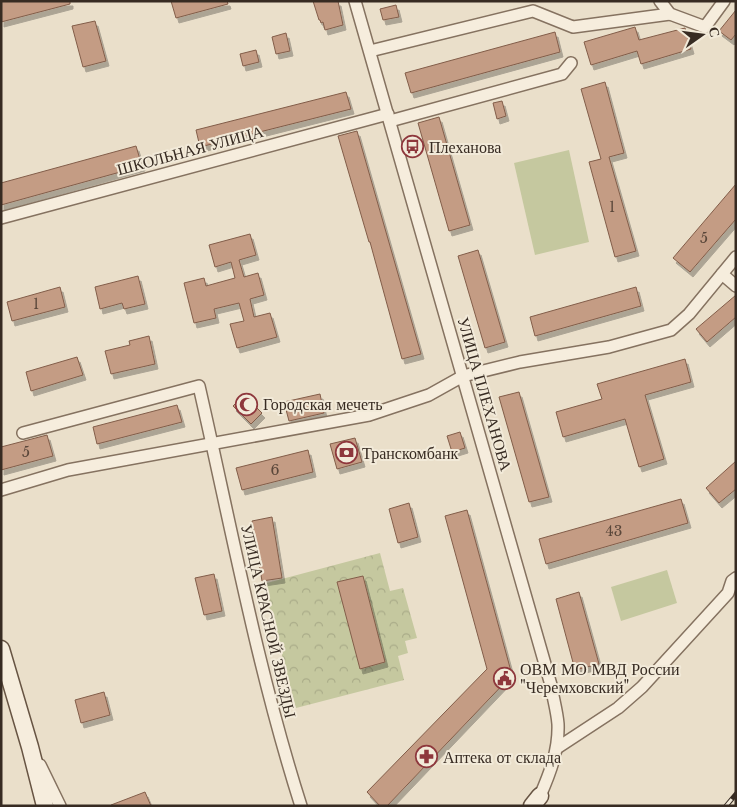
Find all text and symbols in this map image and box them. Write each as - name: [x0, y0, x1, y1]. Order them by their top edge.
- north arrow: [677, 10, 727, 60]
- text: С: [705, 25, 725, 39]
- street label: ШКОЛЬНАЯ УЛИЦА: [115, 121, 266, 179]
- bus stop icon: Плеханова: [401, 135, 425, 159]
- place label: Плеханова: [429, 137, 501, 157]
- house number: 1: [609, 198, 615, 216]
- house number: 5: [700, 229, 708, 247]
- house number: 1: [33, 295, 39, 313]
- street label: УЛИЦА ПЛЕХАНОВА: [453, 315, 517, 474]
- mosque icon: Городская мечеть: [235, 392, 259, 416]
- place label: Городская мечеть: [263, 394, 382, 414]
- bank icon: Транскомбанк: [334, 441, 358, 465]
- house number: 5: [22, 443, 30, 461]
- place label: Транскомбанк: [362, 443, 459, 463]
- house number: 6: [270, 461, 280, 479]
- street label: УЛИЦА КРАСНОЙ ЗВЕЗДЫ: [237, 522, 301, 720]
- house number: 43: [606, 522, 622, 540]
- place label: ОВМ МО МВД России "Черемховский": [520, 659, 680, 697]
- public building icon: ОВМ МО МВД России "Черемховский": [492, 666, 516, 690]
- pharmacy icon: Аптека от склада: [415, 745, 439, 769]
- place label: Аптека от склада: [443, 747, 561, 767]

